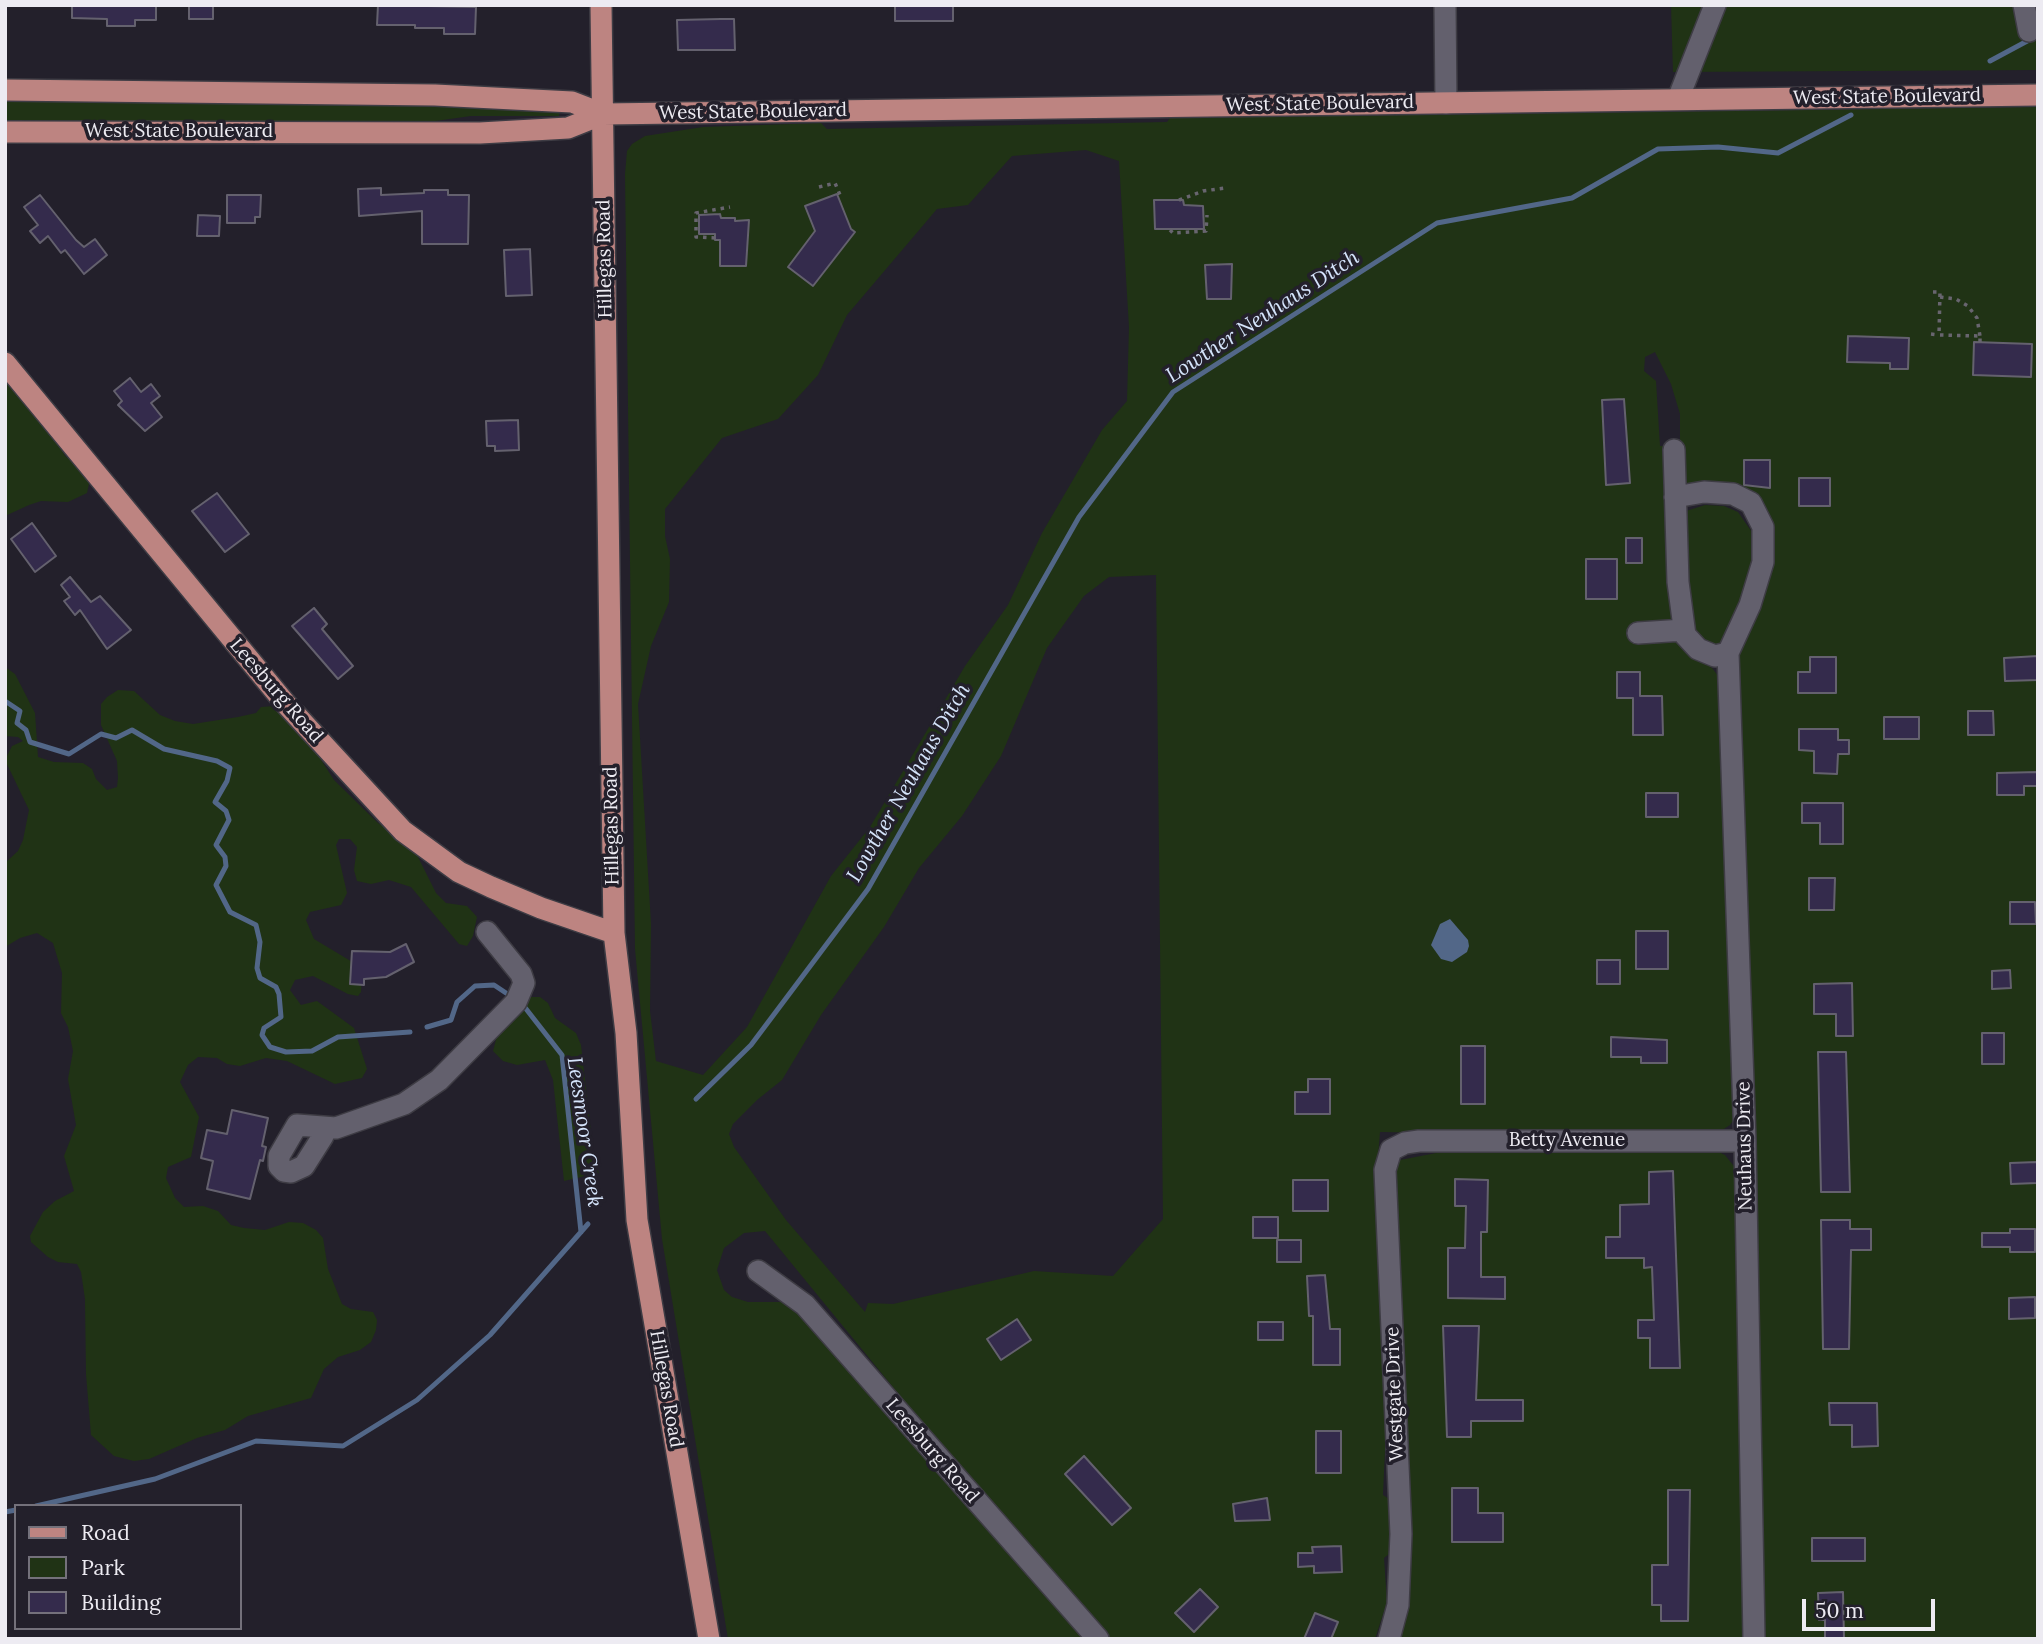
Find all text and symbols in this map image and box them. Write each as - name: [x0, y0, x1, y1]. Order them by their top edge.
- street label: West State Boulevard: [1793, 84, 1981, 110]
- street label: West State Boulevard: [1226, 91, 1414, 117]
- street label: West State Boulevard: [659, 99, 847, 125]
- street label: West State Boulevard: [85, 121, 273, 143]
- street label: Hillegas Road: [593, 199, 617, 319]
- water label: Lowther Neuhaus Ditch: [1162, 245, 1364, 389]
- street label: Leesburg Road: [225, 634, 327, 748]
- water label: Lowther Neuhaus Ditch: [842, 679, 976, 887]
- street label: Hillegas Road: [600, 766, 624, 886]
- water label: Leesmoor Creek: [561, 1055, 607, 1209]
- street label: Neuhaus Drive: [1732, 1081, 1758, 1211]
- street label: Betty Avenue: [1509, 1130, 1625, 1152]
- street label: Westgate Drive: [1381, 1326, 1409, 1462]
- street label: Hillegas Road: [644, 1329, 688, 1449]
- street label: Leesburg Road: [881, 1394, 983, 1508]
- legend: [14, 1504, 242, 1630]
- text: Road: [81, 1519, 130, 1546]
- text: Park: [81, 1554, 125, 1581]
- scale bar: [1805, 1584, 1938, 1628]
- text: Building: [81, 1589, 161, 1616]
- text: 50 m: [1815, 1597, 1864, 1624]

